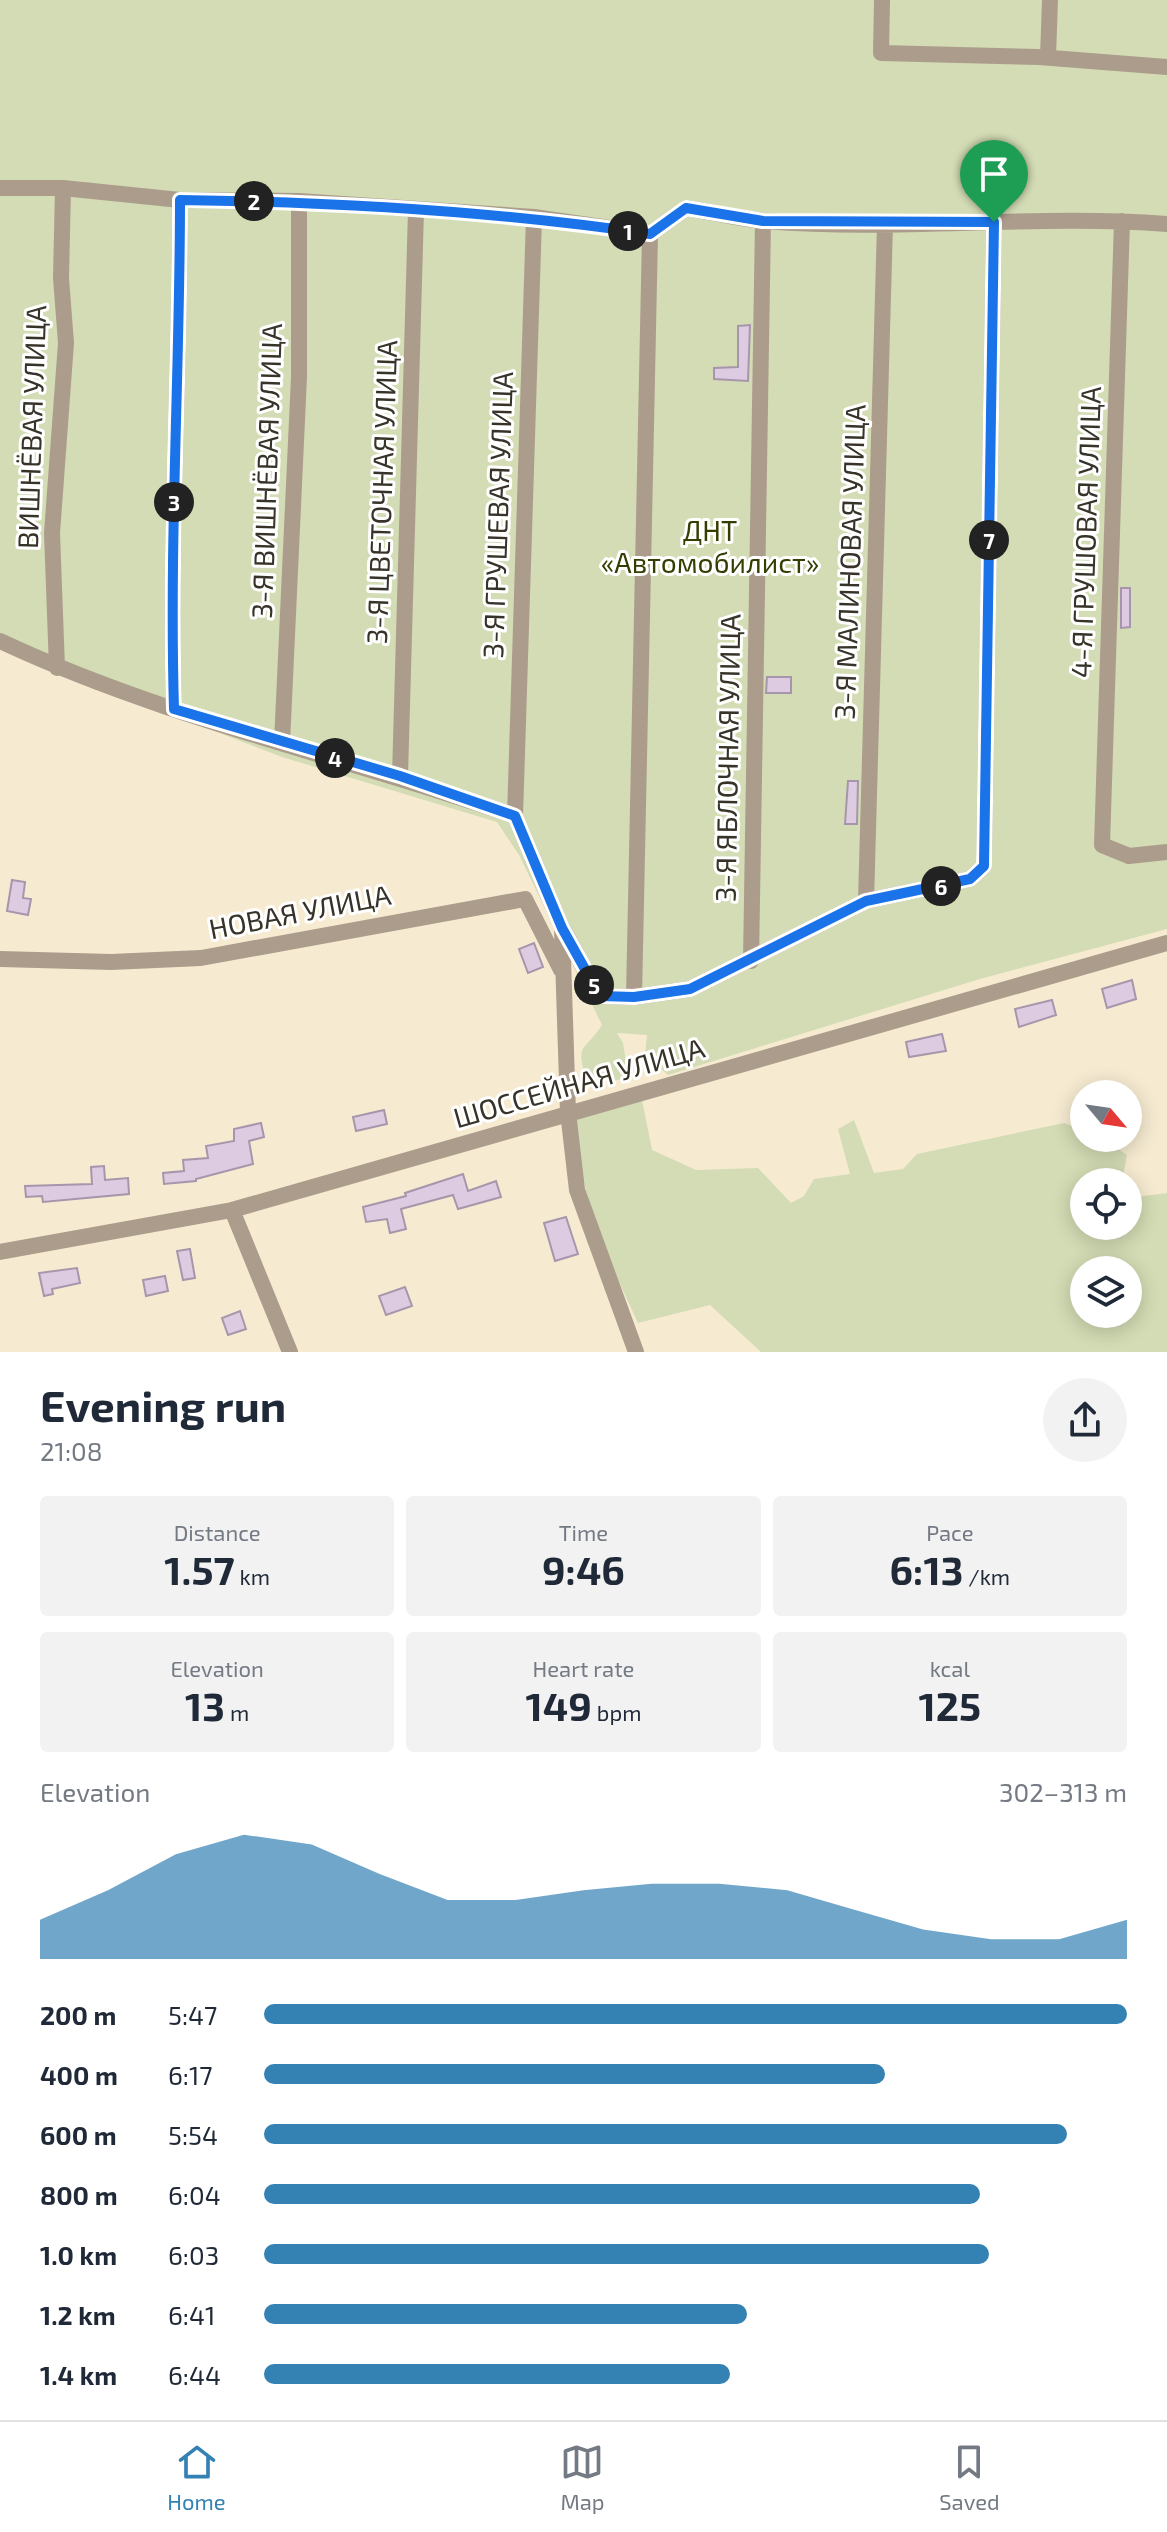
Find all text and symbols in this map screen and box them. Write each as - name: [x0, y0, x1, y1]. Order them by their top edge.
- pin: [960, 140, 1028, 222]
- icon: arrive: [972, 152, 1016, 196]
- pin: 2: [234, 181, 274, 221]
- text: 2: [248, 188, 260, 214]
- pin: 1: [608, 211, 648, 251]
- text: 1: [623, 218, 633, 244]
- street label: ВИШНЁВАЯ УЛИЦА: [10, 304, 52, 550]
- street label: 3-Я ВИШНЁВАЯ УЛИЦА: [244, 322, 288, 619]
- street label: 3-Я ЦВЕТОЧНАЯ УЛИЦА: [359, 339, 403, 645]
- street label: 3-Я ГРУШЕВАЯ УЛИЦА: [475, 370, 519, 659]
- street label: 4-Я ГРУШОВАЯ УЛИЦА: [1063, 385, 1107, 678]
- street label: 3-Я МАЛИНОВАЯ УЛИЦА: [827, 403, 872, 720]
- pin: 3: [154, 482, 194, 522]
- text: 3: [168, 489, 180, 515]
- park label: ДНТ «Автомобилист»: [601, 513, 819, 579]
- pin: 7: [969, 520, 1009, 560]
- text: 7: [983, 527, 995, 553]
- street label: 3-Я ЯБЛОЧНАЯ УЛИЦА: [707, 613, 747, 902]
- pin: 4: [315, 738, 355, 778]
- text: 4: [328, 745, 342, 771]
- pin: 6: [921, 866, 961, 906]
- text: 6: [935, 873, 947, 899]
- street label: НОВАЯ УЛИЦА: [206, 877, 394, 945]
- pin: 5: [574, 965, 614, 1005]
- text: 5: [588, 972, 600, 998]
- street label: ШОССЕЙНАЯ УЛИЦА: [449, 1030, 709, 1134]
- north arrow: [1070, 1080, 1142, 1152]
- map controls: [1070, 1080, 1142, 1328]
- button: locate: [1070, 1168, 1142, 1240]
- button: layers: [1070, 1256, 1142, 1328]
- text: Evening run: [40, 1378, 286, 1431]
- button: share: [1043, 1378, 1127, 1462]
- text: 21:08: [40, 1435, 103, 1466]
- text: Distance: [174, 1519, 261, 1545]
- text: Time: [559, 1519, 608, 1545]
- text: Pace: [926, 1519, 974, 1545]
- text: 1.57: [164, 1545, 235, 1593]
- text: 9:46: [542, 1545, 625, 1593]
- text: 6:13: [890, 1545, 963, 1593]
- text: km: [235, 1563, 270, 1589]
- text: /km: [963, 1563, 1010, 1589]
- text: Elevation: [170, 1655, 264, 1681]
- text: Heart rate: [533, 1655, 634, 1681]
- text: kcal: [930, 1655, 970, 1681]
- text: 13: [185, 1681, 225, 1729]
- text: 149: [526, 1681, 592, 1729]
- text: 125: [919, 1681, 981, 1729]
- text: m: [225, 1699, 249, 1725]
- text: bpm: [592, 1699, 641, 1725]
- text: Elevation: [40, 1776, 150, 1807]
- text: 302–313 m: [999, 1776, 1127, 1807]
- text: 200 m: [40, 1999, 116, 2030]
- text: 5:47: [168, 1999, 217, 2030]
- text: 400 m: [40, 2059, 118, 2090]
- text: 6:17: [168, 2059, 213, 2090]
- text: 600 m: [40, 2119, 117, 2150]
- text: 5:54: [168, 2119, 218, 2150]
- text: 800 m: [40, 2179, 118, 2210]
- text: 6:04: [168, 2179, 221, 2210]
- text: 1.0 km: [40, 2239, 117, 2270]
- text: 6:03: [168, 2239, 219, 2270]
- text: 1.2 km: [40, 2299, 116, 2330]
- text: 6:41: [168, 2299, 215, 2330]
- text: 1.4 km: [40, 2359, 117, 2390]
- text: 6:44: [168, 2359, 221, 2390]
- tab: Home: [167, 2440, 226, 2514]
- tab: Map: [560, 2440, 605, 2514]
- tab: Saved: [939, 2440, 1000, 2514]

